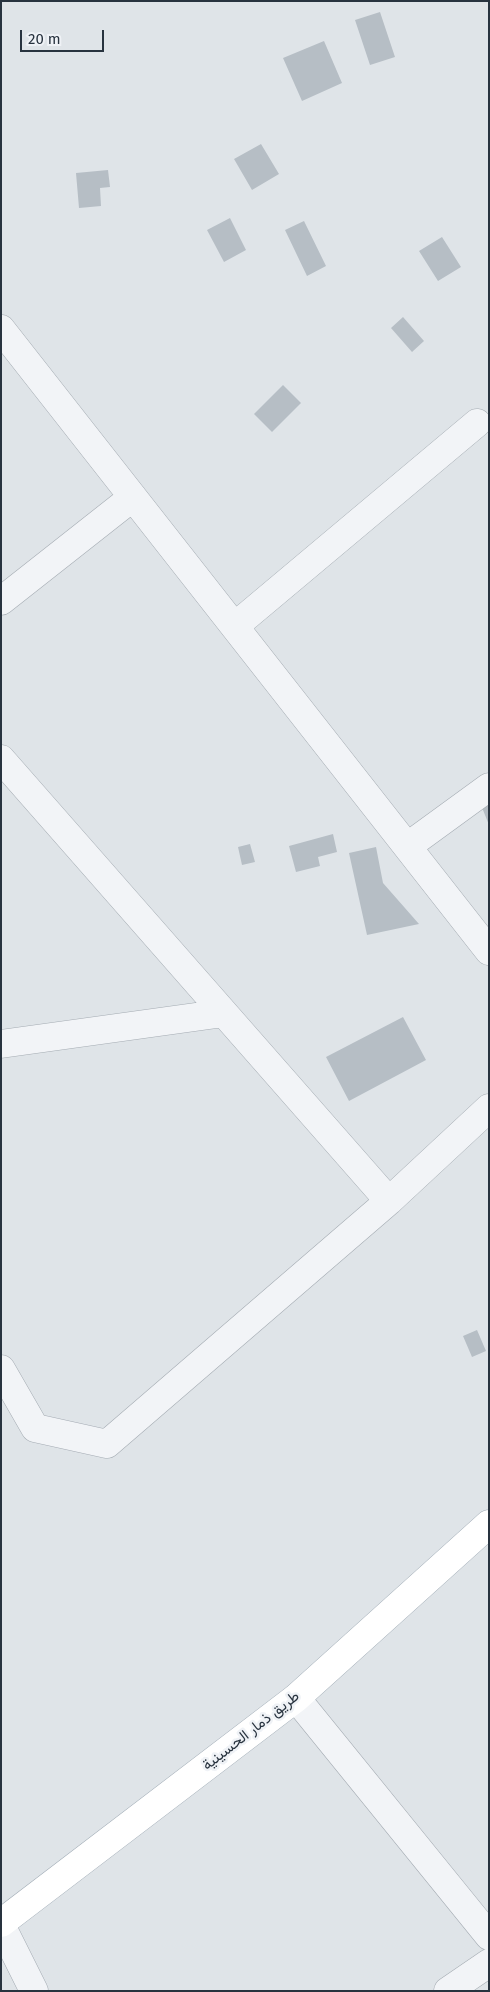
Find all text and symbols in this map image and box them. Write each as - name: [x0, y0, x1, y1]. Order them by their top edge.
- scale bar: [22, 20, 106, 52]
- text: 20 m: [28, 30, 61, 48]
- street label: طريق ذمار الحسينية: [199, 1687, 303, 1775]

